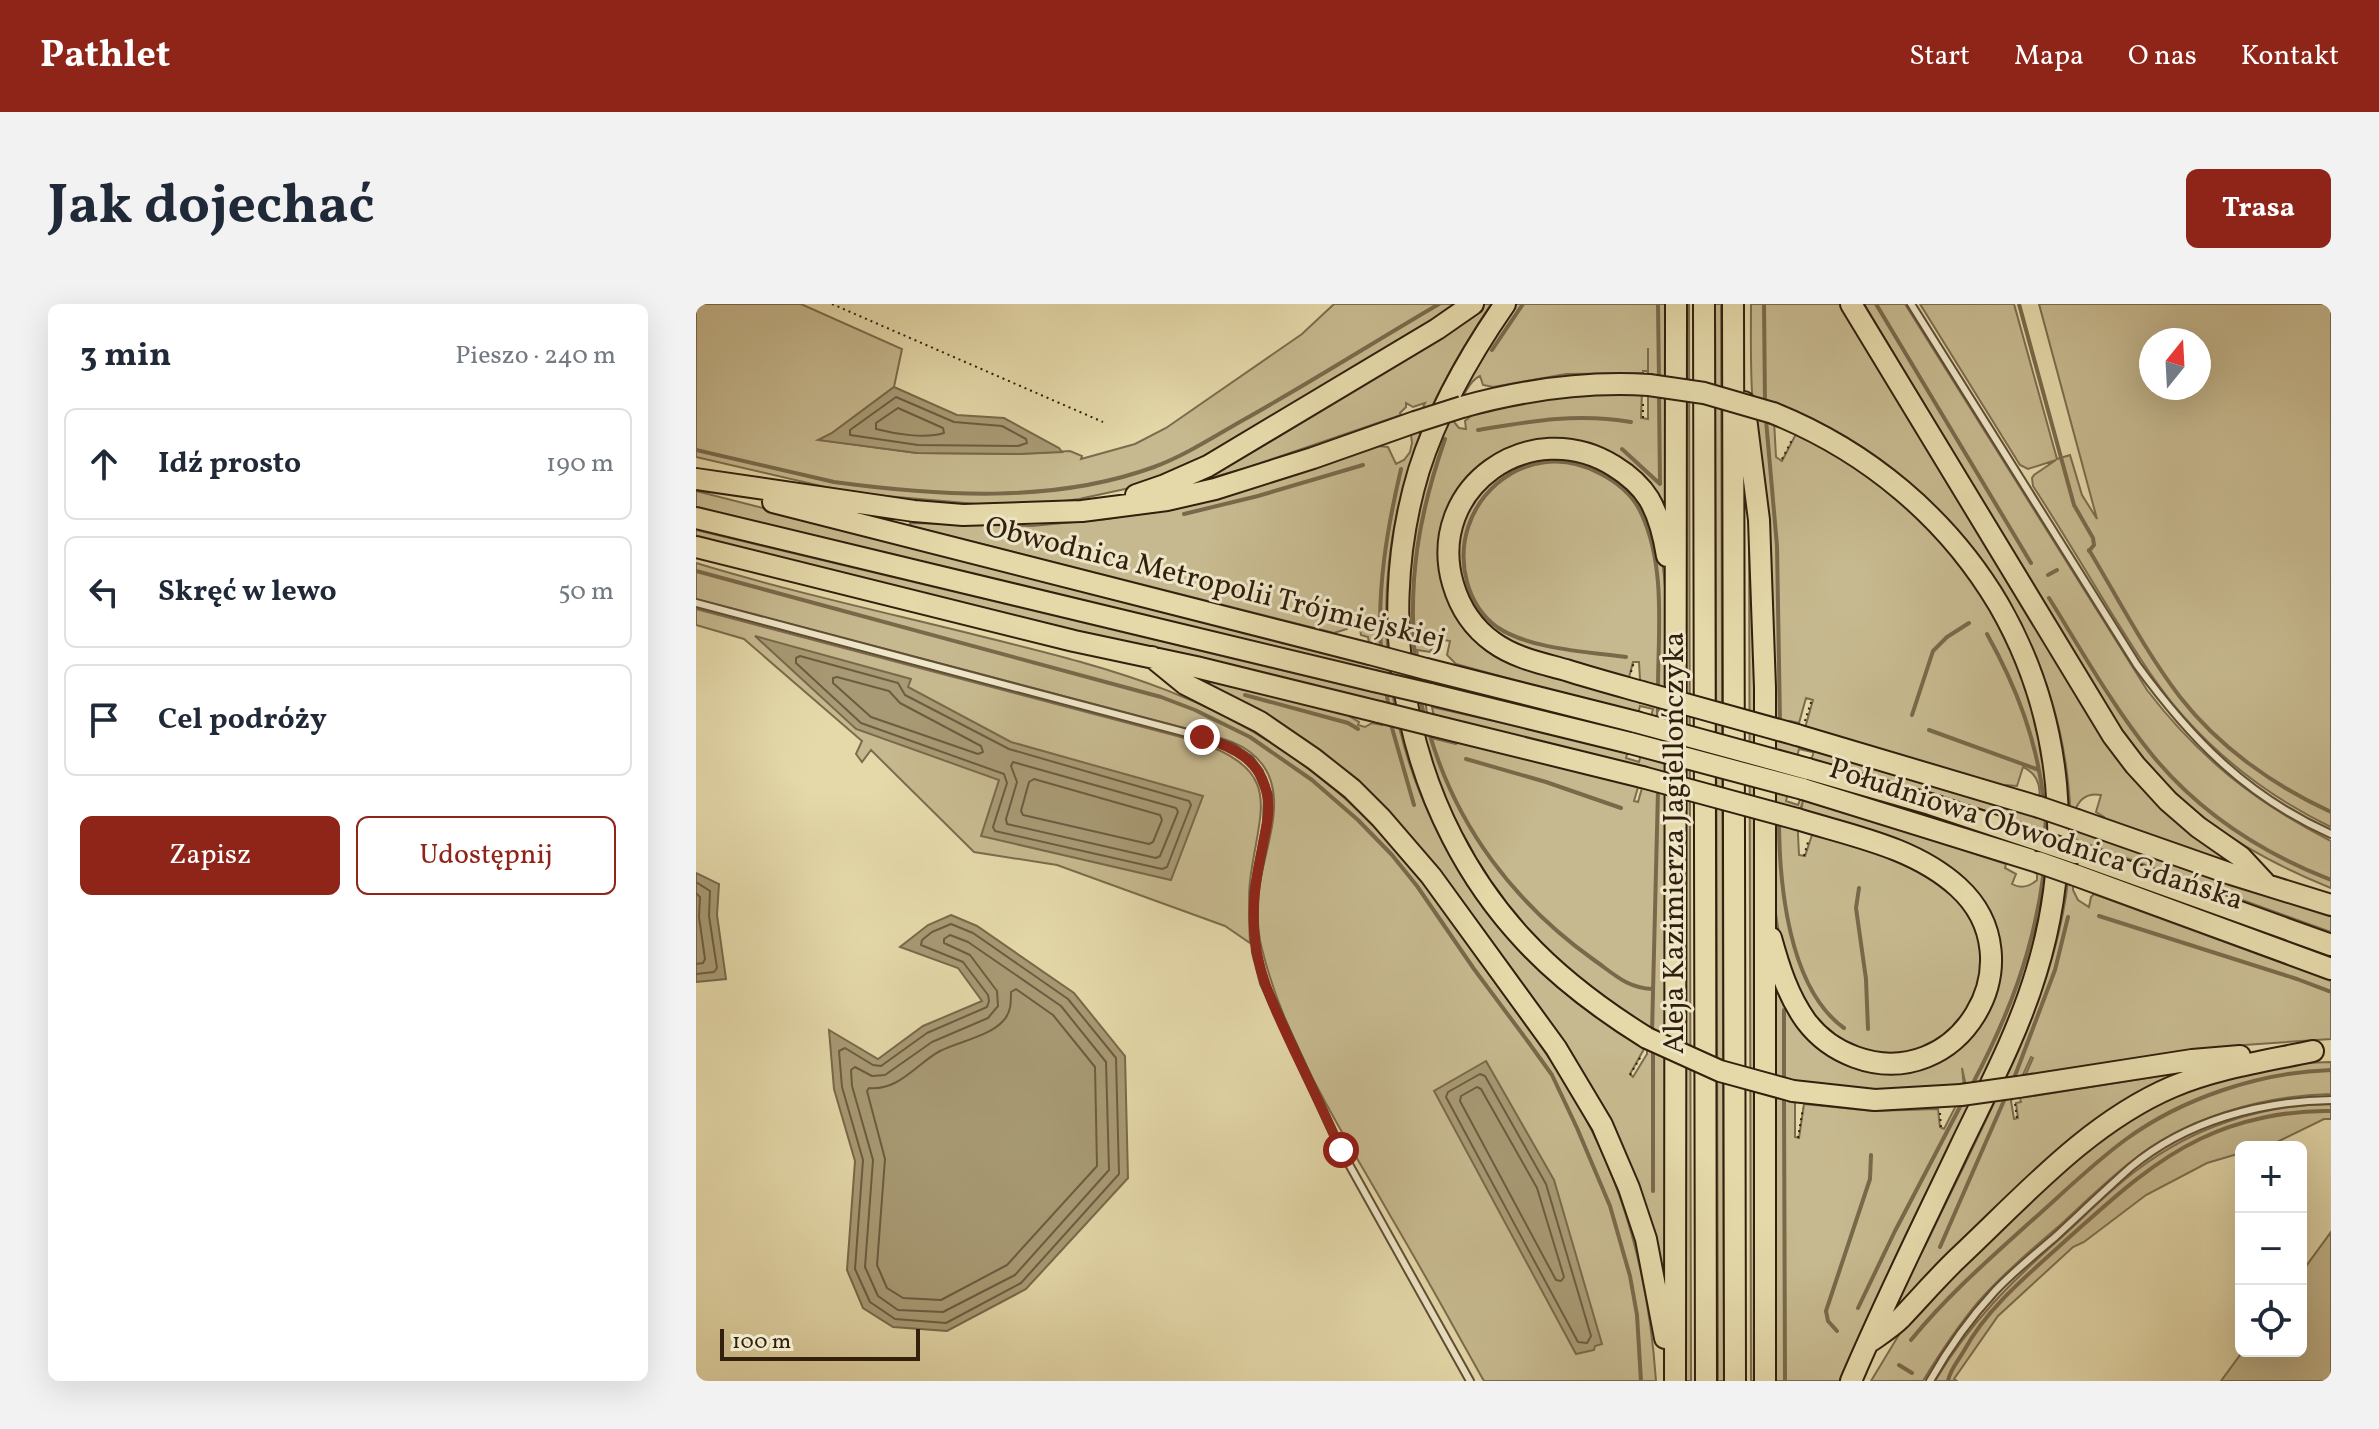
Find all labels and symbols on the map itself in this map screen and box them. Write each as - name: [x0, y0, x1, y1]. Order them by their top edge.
- north arrow: [2139, 328, 2211, 400]
- street label: Obwodnica Metropolii Trójmiejskiej: [980, 506, 1450, 662]
- street label: Aleja Kazimierza Jagiellończyka: [1654, 632, 1696, 1054]
- route end: [1184, 719, 1220, 755]
- street label: Południowa Obwodnica Gdańska: [1824, 748, 2248, 922]
- route start: [1323, 1132, 1359, 1168]
- scale bar: [720, 1325, 920, 1361]

